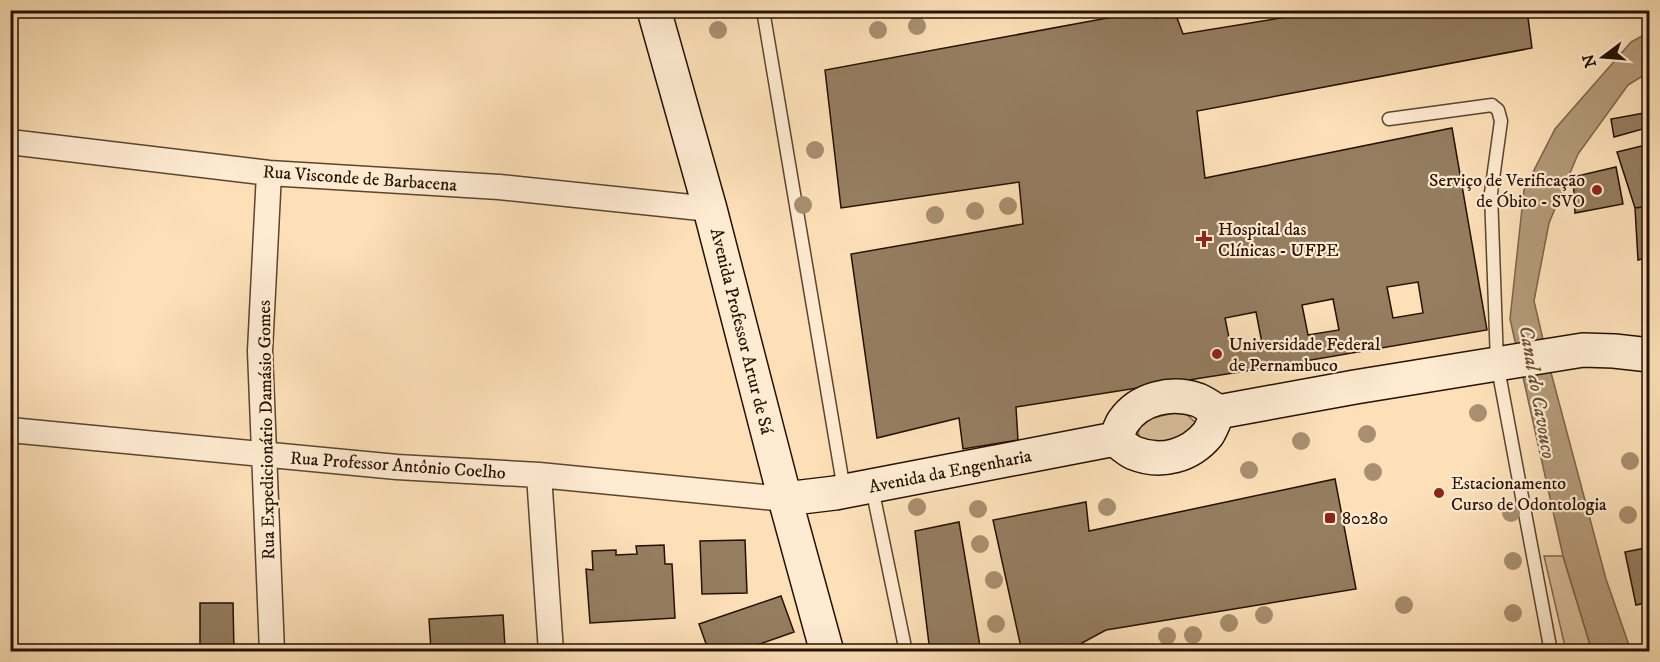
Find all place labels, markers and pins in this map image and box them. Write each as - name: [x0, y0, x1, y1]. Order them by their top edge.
- place label: Serviço de Verificação de Óbito - SVO: [1429, 170, 1585, 213]
- marker: Serviço de Verificação de Óbito - SVO: [1590, 183, 1604, 197]
- place label: Hospital das Clínicas - UFPE: [1218, 219, 1339, 262]
- marker: Hospital das Clínicas - UFPE: [1195, 230, 1213, 248]
- place label: Universidade Federal de Pernambuco: [1229, 334, 1381, 377]
- marker: Universidade Federal de Pernambuco: [1210, 347, 1224, 361]
- place label: Estacionamento Curso de Odontologia: [1451, 473, 1607, 516]
- marker: Estacionamento Curso de Odontologia: [1432, 486, 1446, 500]
- place label: 80280: [1342, 508, 1388, 530]
- marker: 80280: [1323, 511, 1337, 525]

